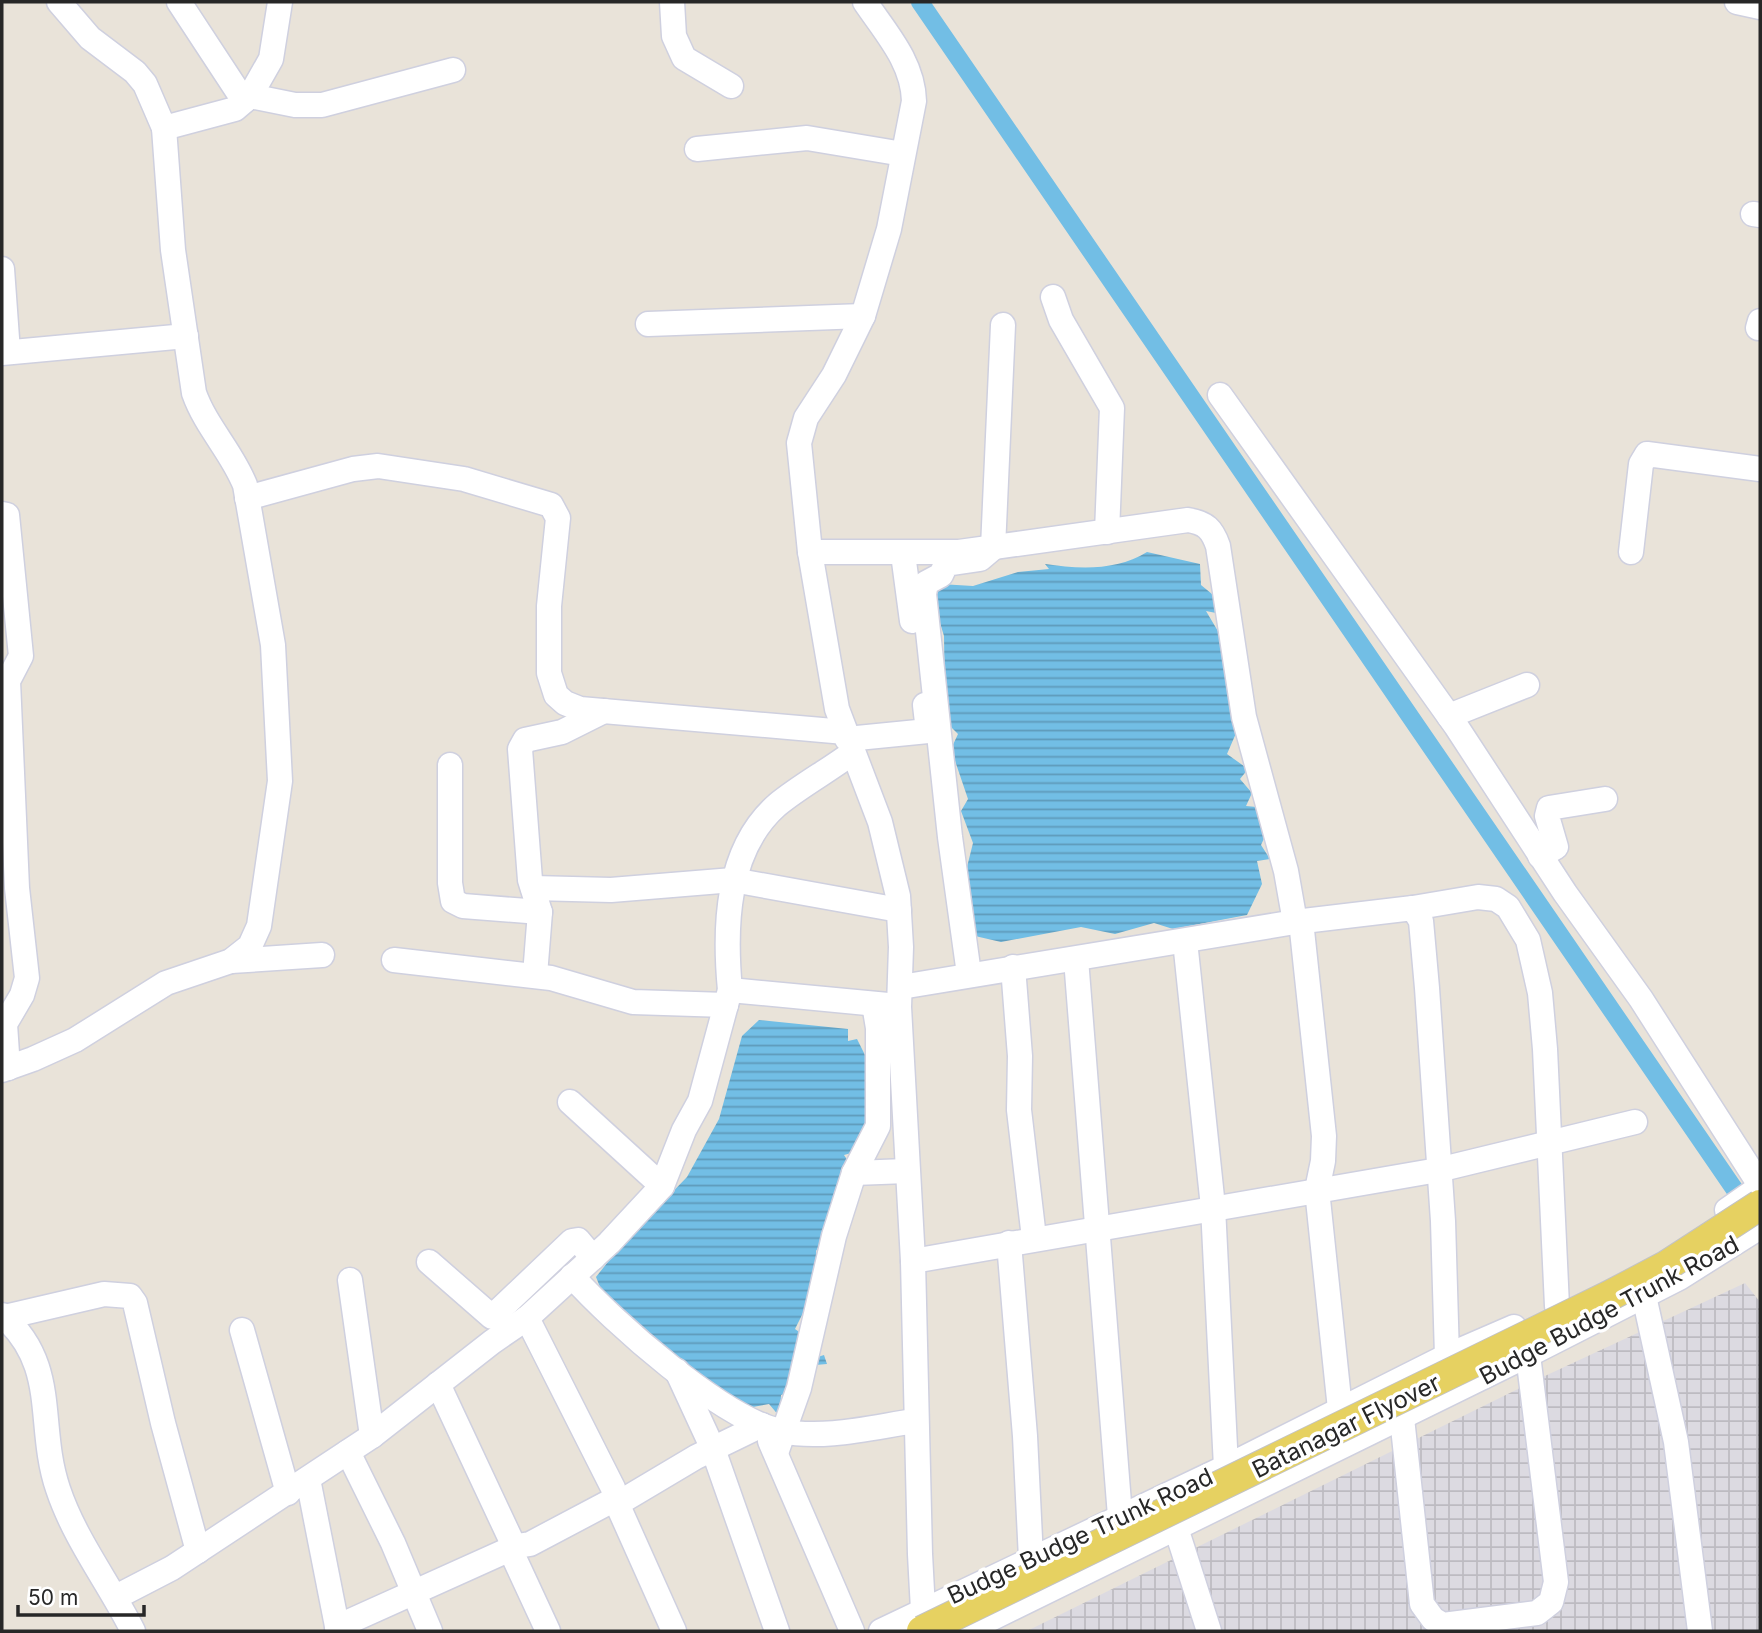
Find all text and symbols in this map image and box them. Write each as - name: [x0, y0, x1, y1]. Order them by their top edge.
- street label: Budge Budge Trunk Road: [1474, 1229, 1744, 1391]
- street label: Batanagar Flyover: [1247, 1368, 1445, 1484]
- street label: Budge Budge Trunk Road: [943, 1462, 1217, 1610]
- scale bar: [18, 1574, 144, 1618]
- text: 50 m: [28, 1585, 78, 1610]

